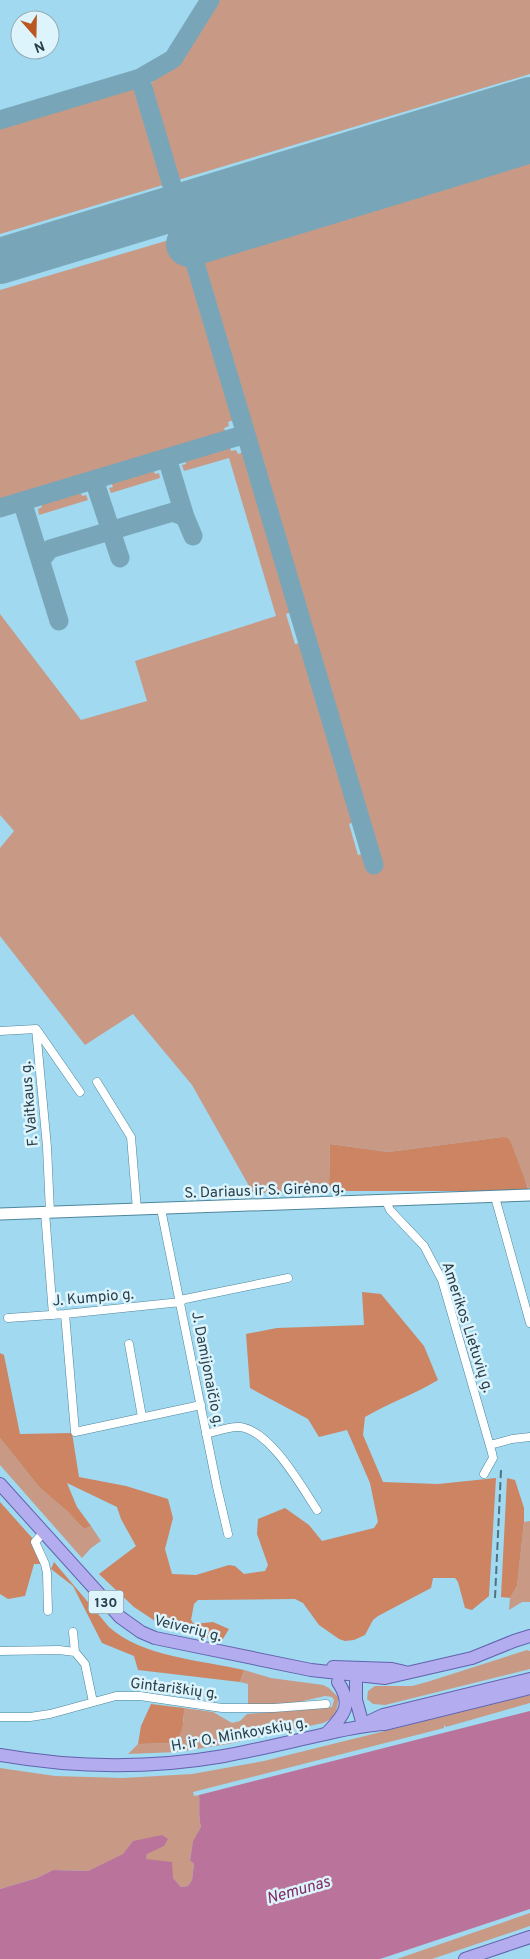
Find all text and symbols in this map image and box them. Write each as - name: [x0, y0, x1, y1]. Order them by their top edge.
- north arrow: [10, 10, 60, 60]
- text: N: [31, 36, 47, 56]
- street label: F. Vaitkaus g.: [17, 1060, 44, 1147]
- street label: S. Dariaus ir S. Girėno g.: [184, 1179, 344, 1204]
- street label: Amerikos Lietuvių g.: [436, 1260, 497, 1395]
- street label: J. Kumpio g.: [52, 1285, 135, 1312]
- street label: J. Damijonaičio g.: [186, 1310, 227, 1428]
- road number: 130: [88, 1590, 124, 1614]
- street label: Veiverių g.: [152, 1612, 224, 1647]
- street label: Gintariškių g.: [129, 1675, 219, 1704]
- street label: H. ir O. Minkovskių g.: [170, 1714, 309, 1757]
- water label: Nemunas: [264, 1872, 333, 1910]

